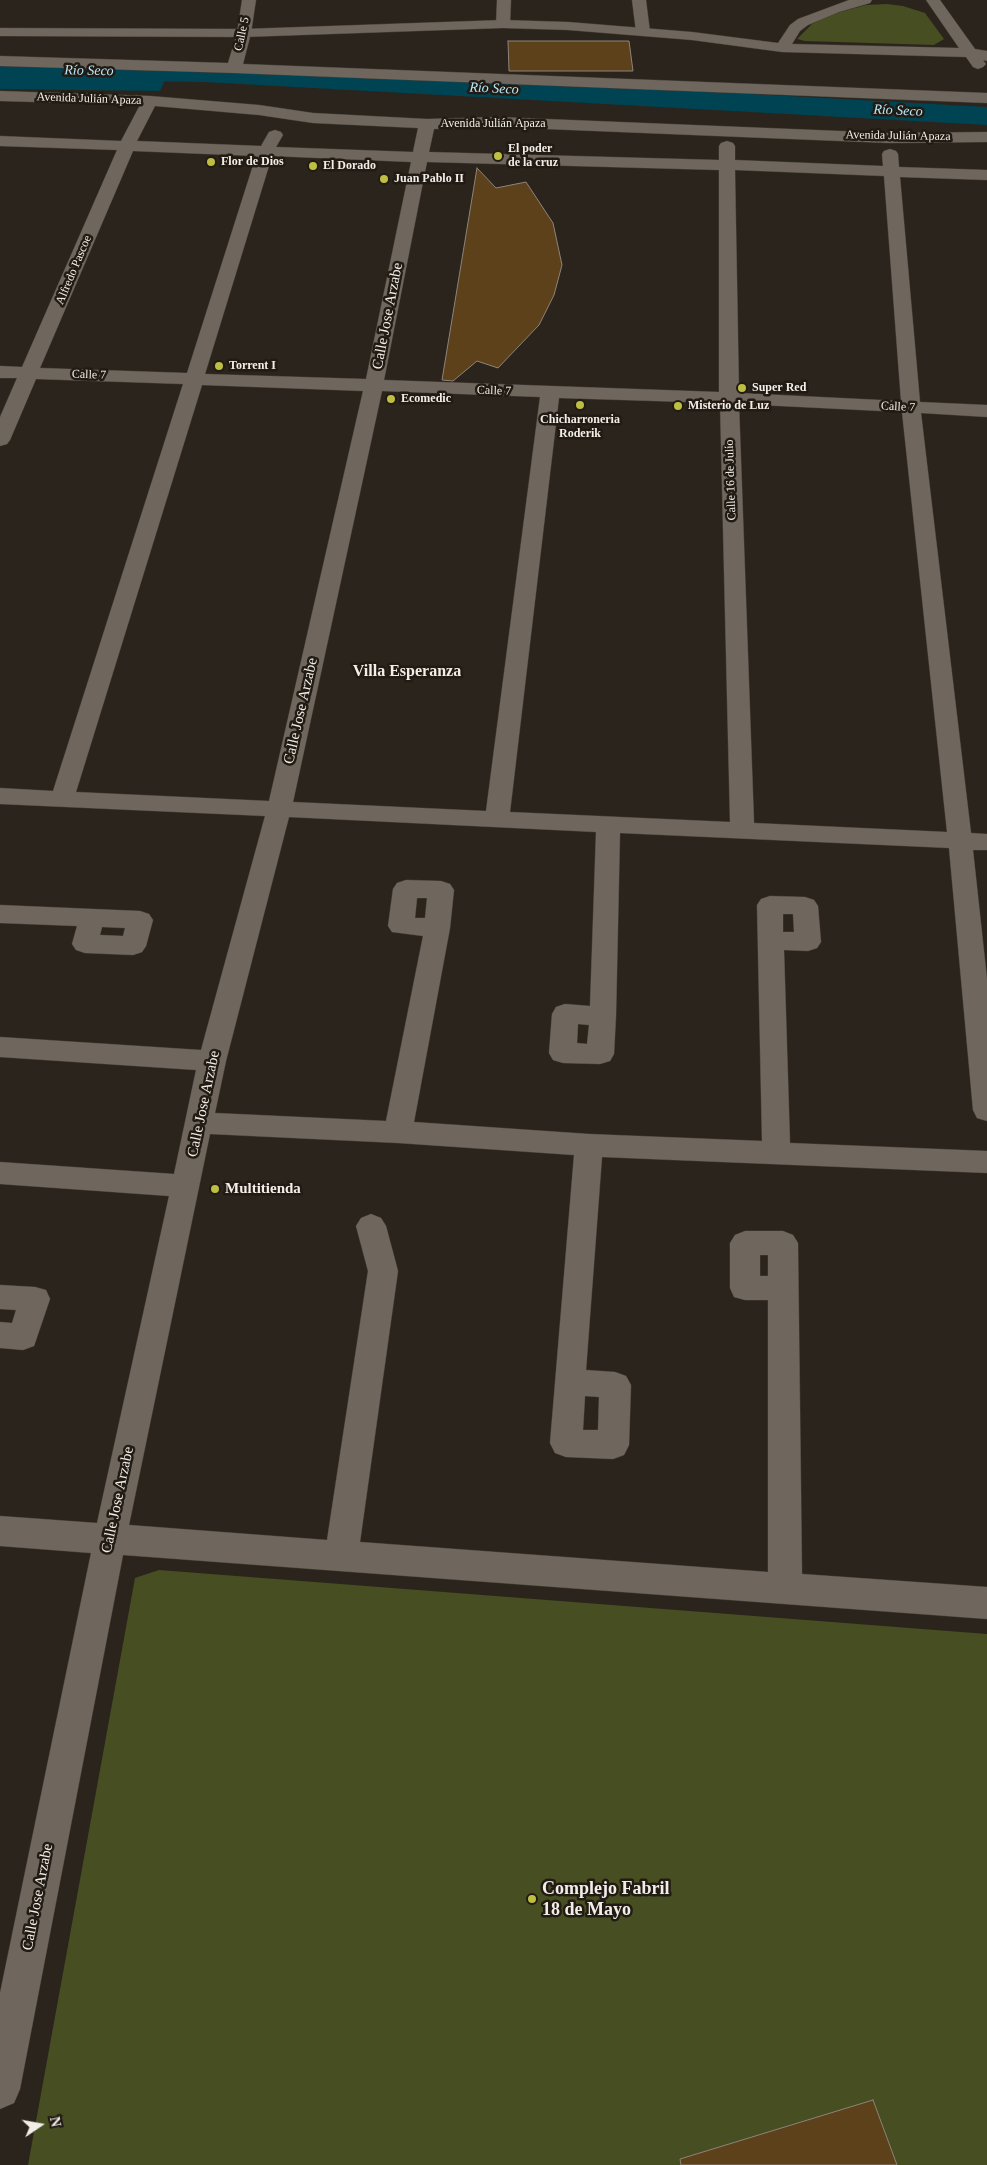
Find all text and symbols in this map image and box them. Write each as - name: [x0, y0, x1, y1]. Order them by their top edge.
- street label: Calle 5: [231, 16, 253, 52]
- water label: Río Seco: [64, 62, 114, 80]
- water label: Río Seco: [469, 79, 519, 99]
- street label: Avenida Julián Apaza: [36, 90, 142, 108]
- water label: Río Seco: [873, 101, 923, 121]
- street label: Avenida Julián Apaza: [440, 117, 546, 131]
- street label: Avenida Julián Apaza: [845, 128, 951, 144]
- place label: El poder de la cruz: [508, 142, 558, 170]
- marker: El poder de la cruz: [492, 150, 504, 162]
- place label: Flor de Dios: [221, 155, 284, 169]
- marker: Flor de Dios: [205, 156, 217, 168]
- place label: El Dorado: [323, 159, 376, 173]
- marker: El Dorado: [307, 160, 319, 172]
- place label: Juan Pablo II: [394, 172, 464, 186]
- marker: Juan Pablo II: [378, 173, 390, 185]
- street label: Alfredo Pascoe: [53, 233, 95, 307]
- street label: Calle Jose Arzabe: [369, 261, 407, 371]
- place label: Torrent I: [229, 359, 276, 373]
- marker: Torrent I: [213, 360, 225, 372]
- street label: Calle 7: [72, 367, 106, 383]
- place label: Super Red: [752, 381, 806, 395]
- marker: Super Red: [736, 382, 748, 394]
- street label: Calle 7: [477, 383, 511, 399]
- place label: Ecomedic: [401, 392, 451, 406]
- marker: Ecomedic: [385, 393, 397, 405]
- marker: Chicharroneria Roderik: [574, 399, 586, 411]
- place label: Misterio de Luz: [688, 399, 769, 413]
- street label: Calle 7: [880, 399, 916, 415]
- marker: Misterio de Luz: [672, 400, 684, 412]
- place label: Chicharroneria Roderik: [540, 413, 620, 441]
- street label: Calle 16 de Julio: [722, 439, 740, 521]
- street label: Calle Jose Arzabe: [280, 656, 322, 766]
- district label: Villa Esperanza: [353, 662, 461, 682]
- street label: Calle Jose Arzabe: [184, 1049, 224, 1159]
- place label: Multitienda: [225, 1180, 301, 1198]
- marker: Multitienda: [209, 1183, 221, 1195]
- street label: Calle Jose Arzabe: [98, 1445, 138, 1555]
- street label: Calle Jose Arzabe: [19, 1842, 57, 1952]
- place label: Complejo Fabril 18 de Mayo: [542, 1878, 669, 1920]
- marker: Complejo Fabril 18 de Mayo: [526, 1893, 538, 1905]
- north arrow: [15, 2100, 65, 2150]
- text: N: [47, 2115, 64, 2128]

